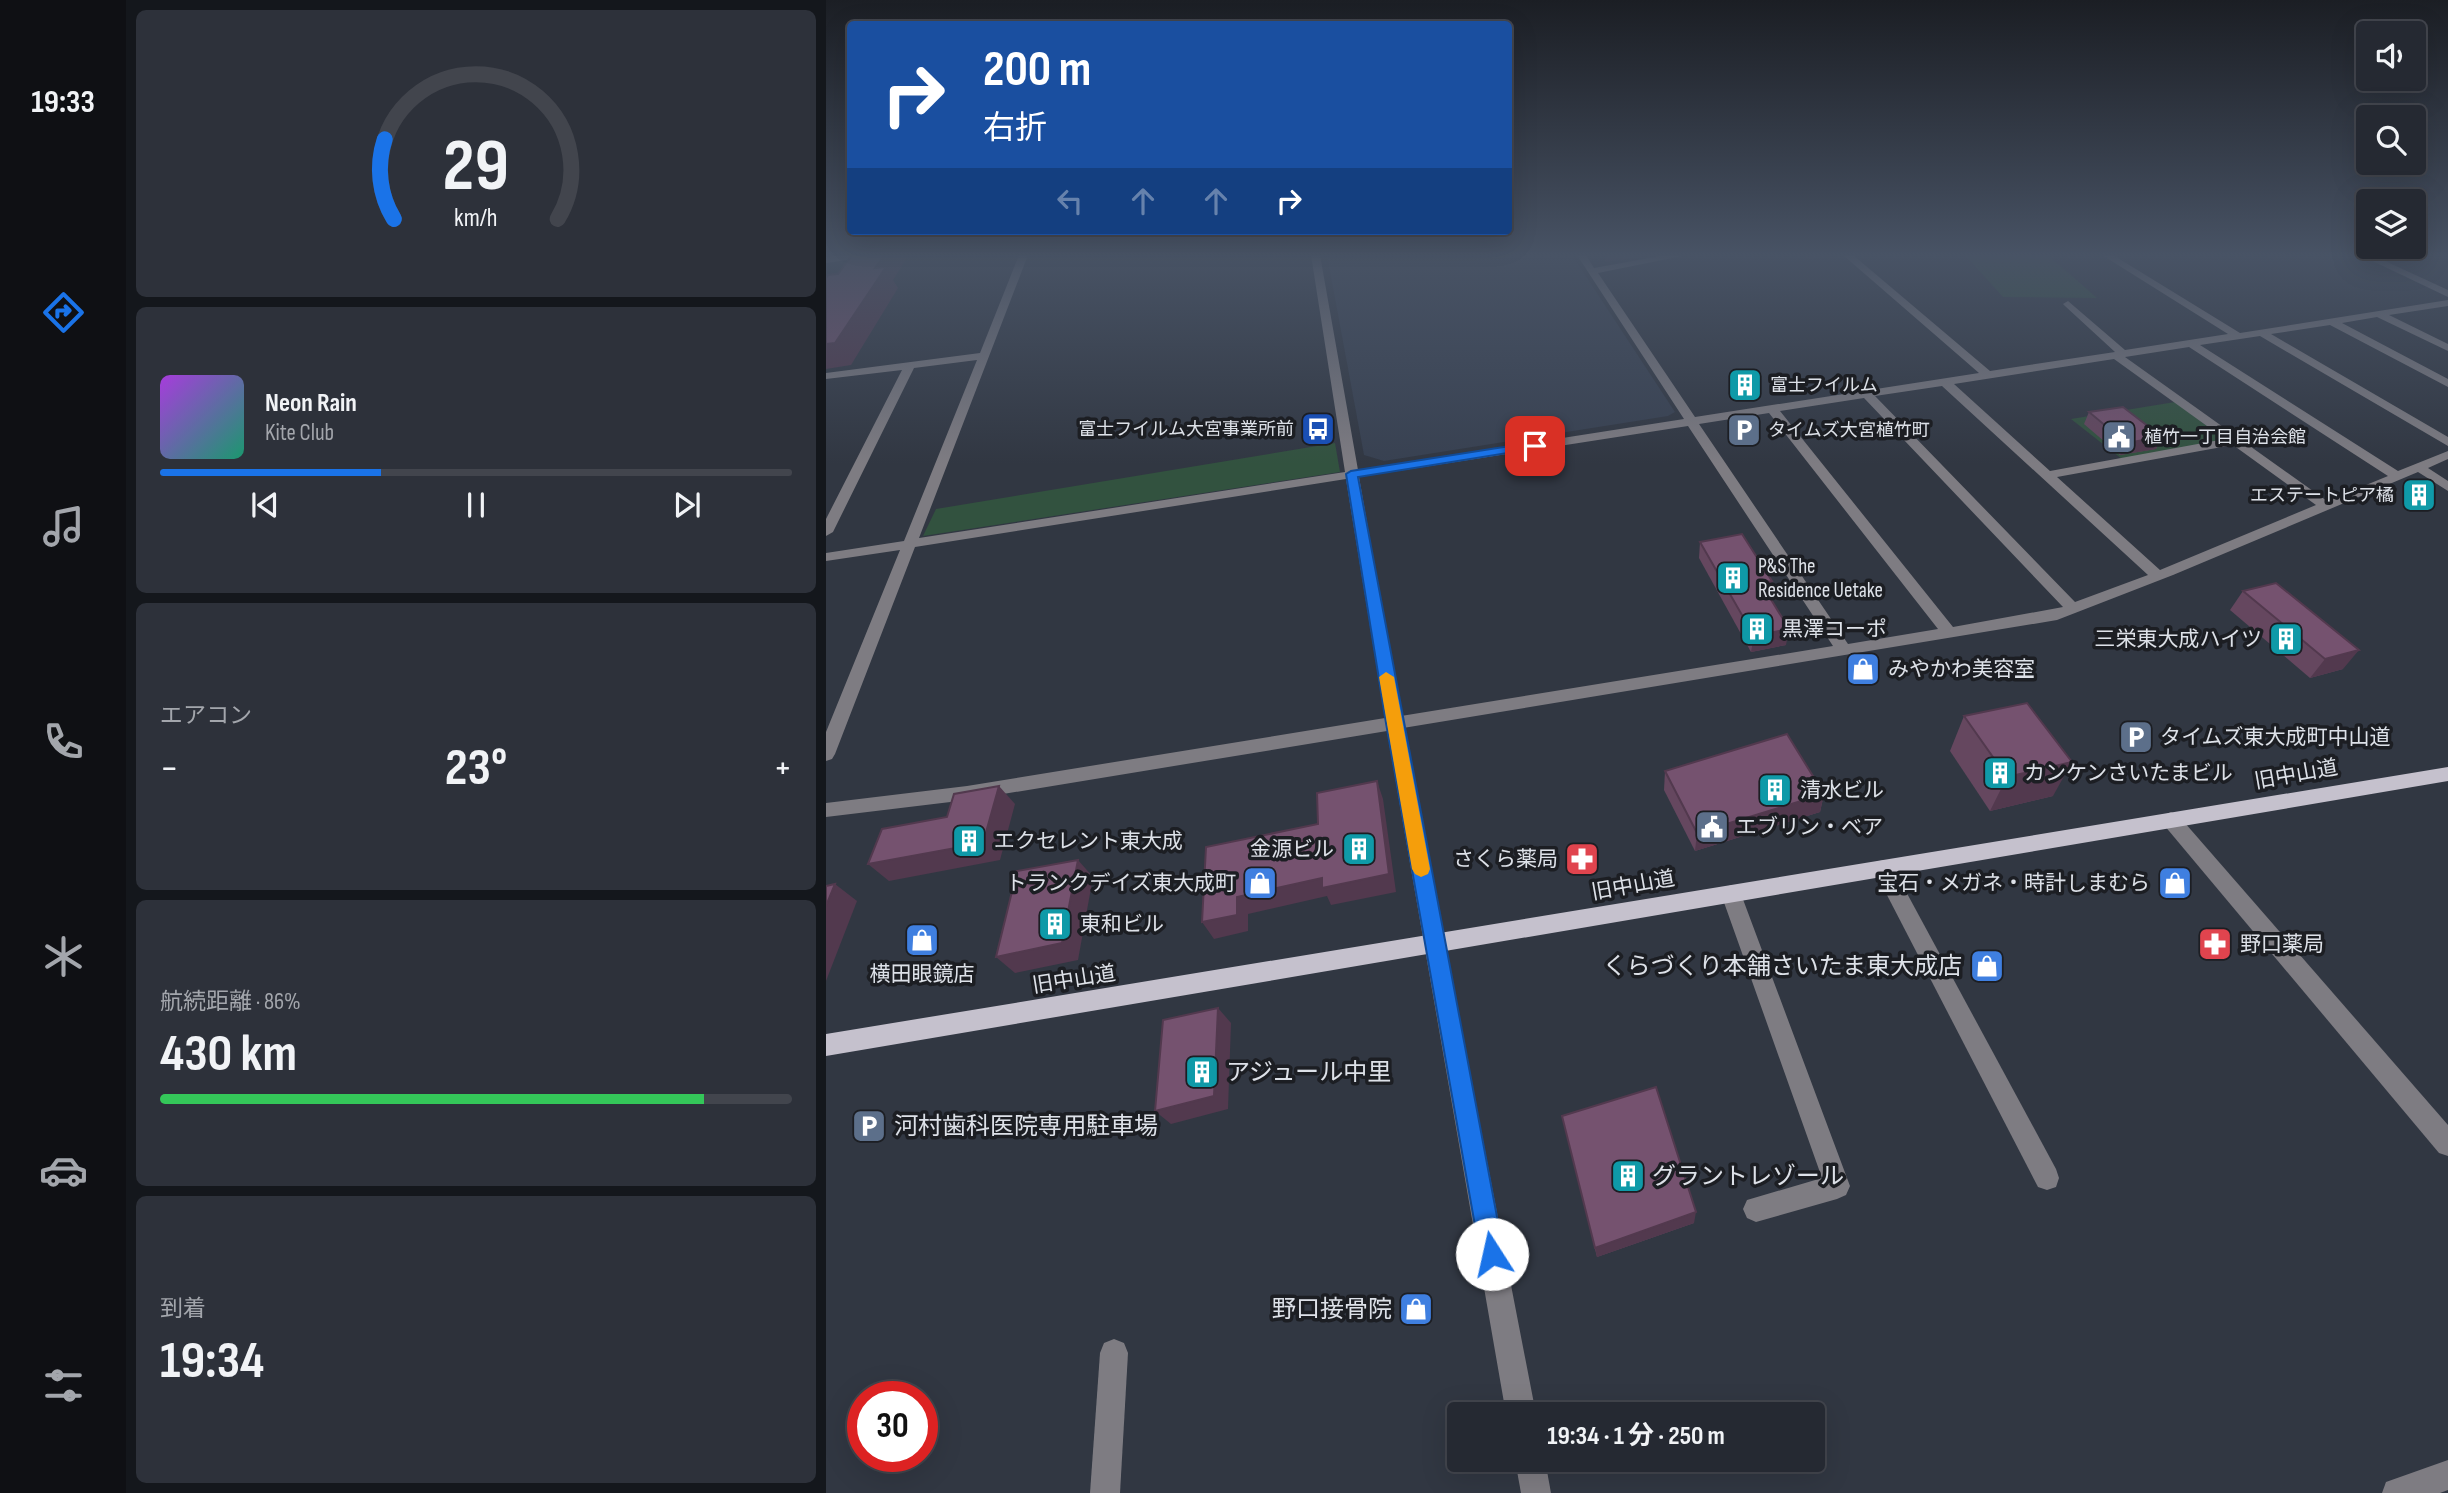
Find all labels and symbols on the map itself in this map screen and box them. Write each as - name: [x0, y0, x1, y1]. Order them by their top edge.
- building icon: 富士フイルム: [1726, 366, 1764, 404]
- place label: 富士フイルム: [1770, 375, 1878, 396]
- bus stop icon: 富士フイルム大宮事業所前: [1299, 410, 1337, 448]
- parking icon: タイムズ大宮植竹町: [1725, 411, 1763, 449]
- pin: [1505, 416, 1565, 476]
- public building icon: 植竹一丁目自治会館: [2100, 418, 2138, 456]
- place label: 富士フイルム大宮事業所前: [1078, 419, 1294, 440]
- place label: タイムズ大宮植竹町: [1768, 420, 1930, 441]
- place label: 植竹一丁目自治会館: [2144, 427, 2306, 448]
- building icon: エステートピア橘: [2400, 476, 2438, 514]
- place label: エステートピア橘: [2250, 485, 2394, 506]
- place label: P&S The Residence Uetake: [1758, 554, 1883, 603]
- building icon: P&S The Residence Uetake: [1714, 559, 1752, 597]
- building icon: 黒澤コーポ: [1738, 610, 1776, 648]
- place label: 黒澤コーポ: [1782, 617, 1887, 642]
- building icon: 三栄東大成ハイツ: [2267, 620, 2305, 658]
- place label: 三栄東大成ハイツ: [2094, 627, 2262, 652]
- shop icon: みやかわ美容室: [1844, 650, 1882, 688]
- place label: みやかわ美容室: [1888, 657, 2035, 682]
- parking icon: タイムズ東大成町中山道: [2117, 718, 2155, 756]
- place label: タイムズ東大成町中山道: [2160, 725, 2391, 750]
- building icon: カンケンさいたまビル: [1981, 754, 2019, 792]
- street label: 旧中山道: [2253, 755, 2340, 794]
- place label: カンケンさいたまビル: [2024, 761, 2233, 786]
- building icon: 清水ビル: [1756, 771, 1794, 809]
- place label: 清水ビル: [1800, 778, 1884, 803]
- public building icon: エブリン・ベア: [1693, 808, 1731, 846]
- place label: エブリン・ベア: [1736, 815, 1883, 840]
- building icon: エクセレント東大成: [950, 822, 988, 860]
- place label: エクセレント東大成: [994, 829, 1183, 854]
- building icon: 金源ビル: [1340, 830, 1378, 868]
- place label: 金源ビル: [1250, 837, 1334, 862]
- pharmacy icon: さくら薬局: [1563, 840, 1601, 878]
- place label: さくら薬局: [1453, 847, 1558, 872]
- shop icon: トランクデイズ東大成町: [1241, 864, 1279, 902]
- shop icon: 宝石・メガネ・時計しまむら: [2156, 864, 2194, 902]
- street label: 旧中山道: [1590, 866, 1677, 905]
- place label: トランクデイズ東大成町: [1006, 871, 1236, 896]
- place label: 宝石・メガネ・時計しまむら: [1877, 871, 2150, 896]
- building icon: 東和ビル: [1036, 905, 1074, 943]
- place label: 東和ビル: [1080, 912, 1164, 937]
- shop icon: 横田眼鏡店: [903, 921, 941, 959]
- pharmacy icon: 野口薬局: [2196, 925, 2234, 963]
- place label: 野口薬局: [2240, 932, 2324, 957]
- shop icon: くらづくり本舗さいたま東大成店: [1968, 947, 2006, 985]
- place label: くらづくり本舗さいたま東大成店: [1603, 952, 1962, 981]
- street label: 旧中山道: [1031, 961, 1118, 998]
- place label: 横田眼鏡店: [870, 962, 975, 987]
- building icon: アジュール中里: [1183, 1053, 1221, 1091]
- place label: アジュール中里: [1226, 1058, 1391, 1087]
- parking icon: 河村歯科医院専用駐車場: [850, 1107, 888, 1145]
- place label: 河村歯科医院専用駐車場: [894, 1112, 1158, 1141]
- building icon: グラントレゾール: [1609, 1157, 1647, 1195]
- place label: グラントレゾール: [1652, 1162, 1844, 1191]
- position arrow: [1455, 1217, 1529, 1291]
- shop icon: 野口接骨院: [1397, 1290, 1435, 1328]
- place label: 野口接骨院: [1272, 1295, 1392, 1324]
- speed limit sign: 30: [847, 1381, 938, 1472]

